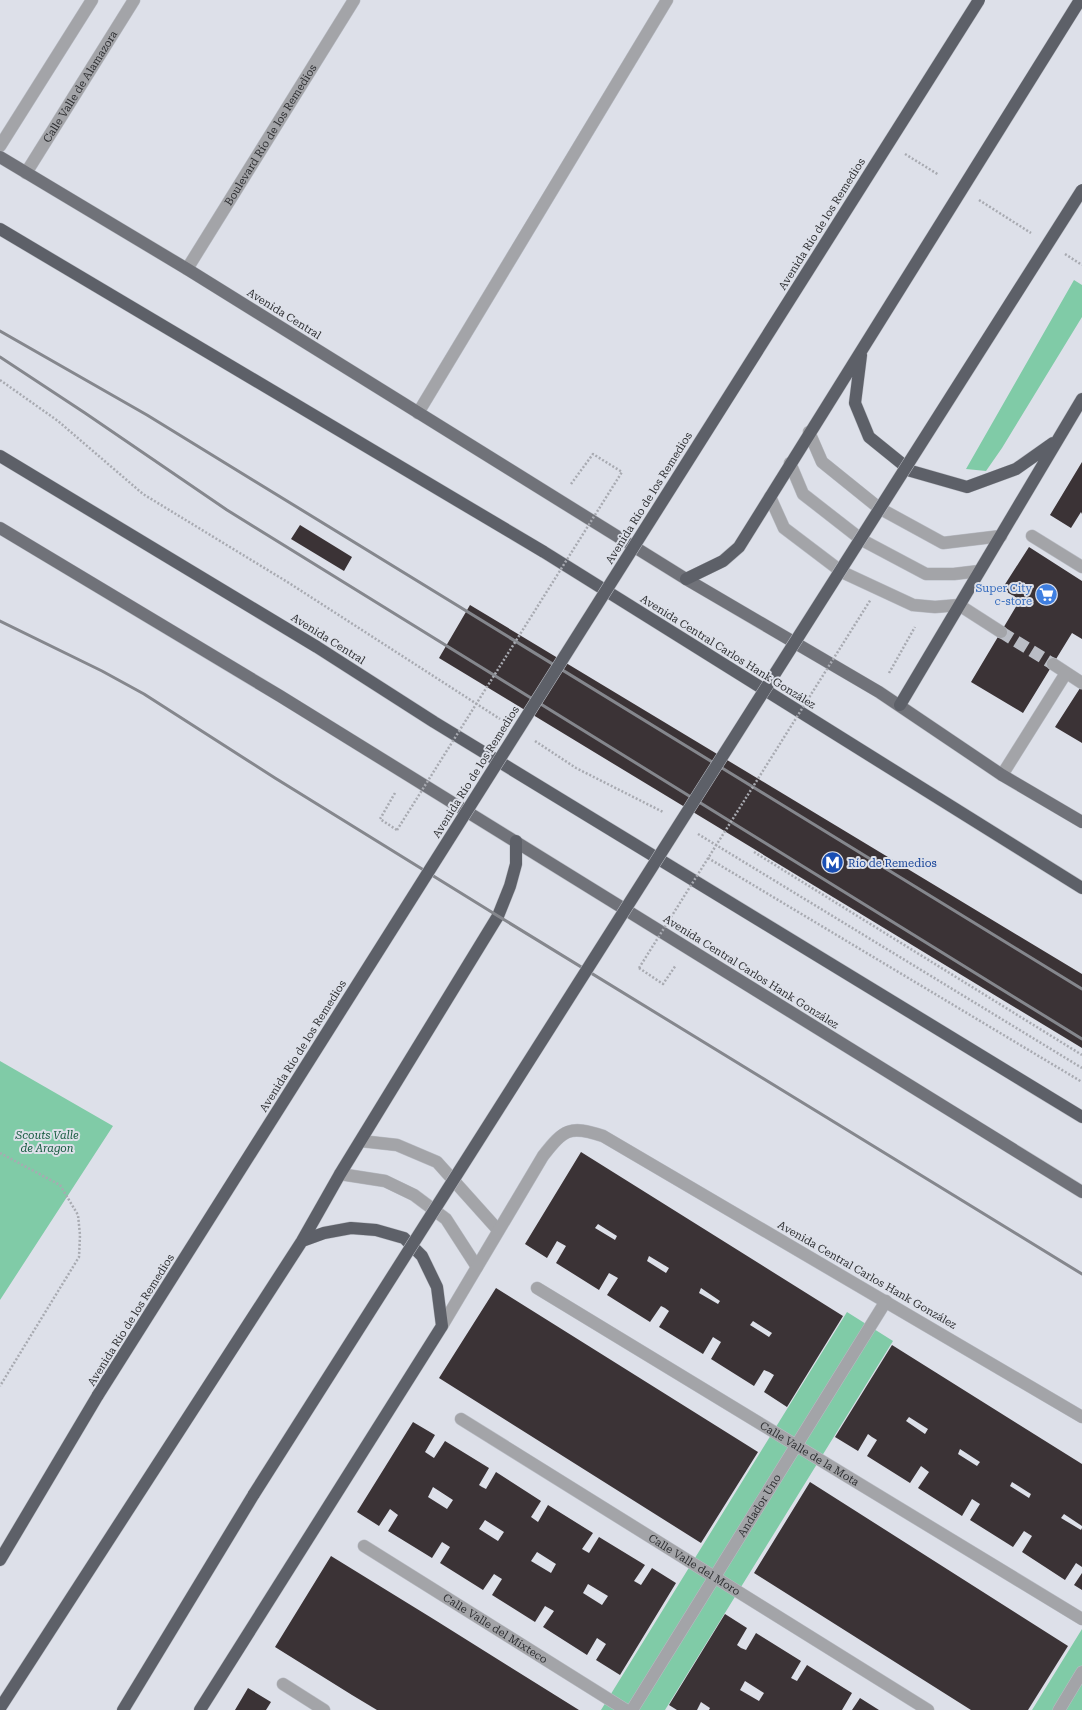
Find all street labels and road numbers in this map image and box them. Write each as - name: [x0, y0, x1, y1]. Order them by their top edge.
- street label: Calle Valle de Alamazora: [40, 28, 120, 145]
- street label: Boulevard Río de los Remedios: [222, 62, 319, 208]
- street label: Avenida Río de los Remedios: [776, 156, 868, 292]
- street label: Avenida Central: [245, 286, 324, 342]
- street label: Avenida Río de los Remedios: [603, 430, 695, 566]
- street label: Avenida Central Carlos Hank González: [638, 592, 818, 712]
- street label: Avenida Central: [289, 611, 368, 667]
- street label: Avenida Río de los Remedios: [430, 704, 522, 840]
- street label: Avenida Central Carlos Hank González: [661, 912, 841, 1032]
- street label: Avenida Río de los Remedios: [257, 978, 349, 1114]
- street label: Avenida Central Carlos Hank González: [775, 1218, 959, 1332]
- street label: Avenida Río de los Remedios: [85, 1252, 177, 1388]
- street label: Calle Valle de la Mota: [758, 1419, 862, 1489]
- street label: Andador Uno: [735, 1471, 784, 1539]
- street label: Calle Valle del Moro: [646, 1531, 743, 1598]
- street label: Calle Valle del Mixteco: [441, 1591, 550, 1666]

